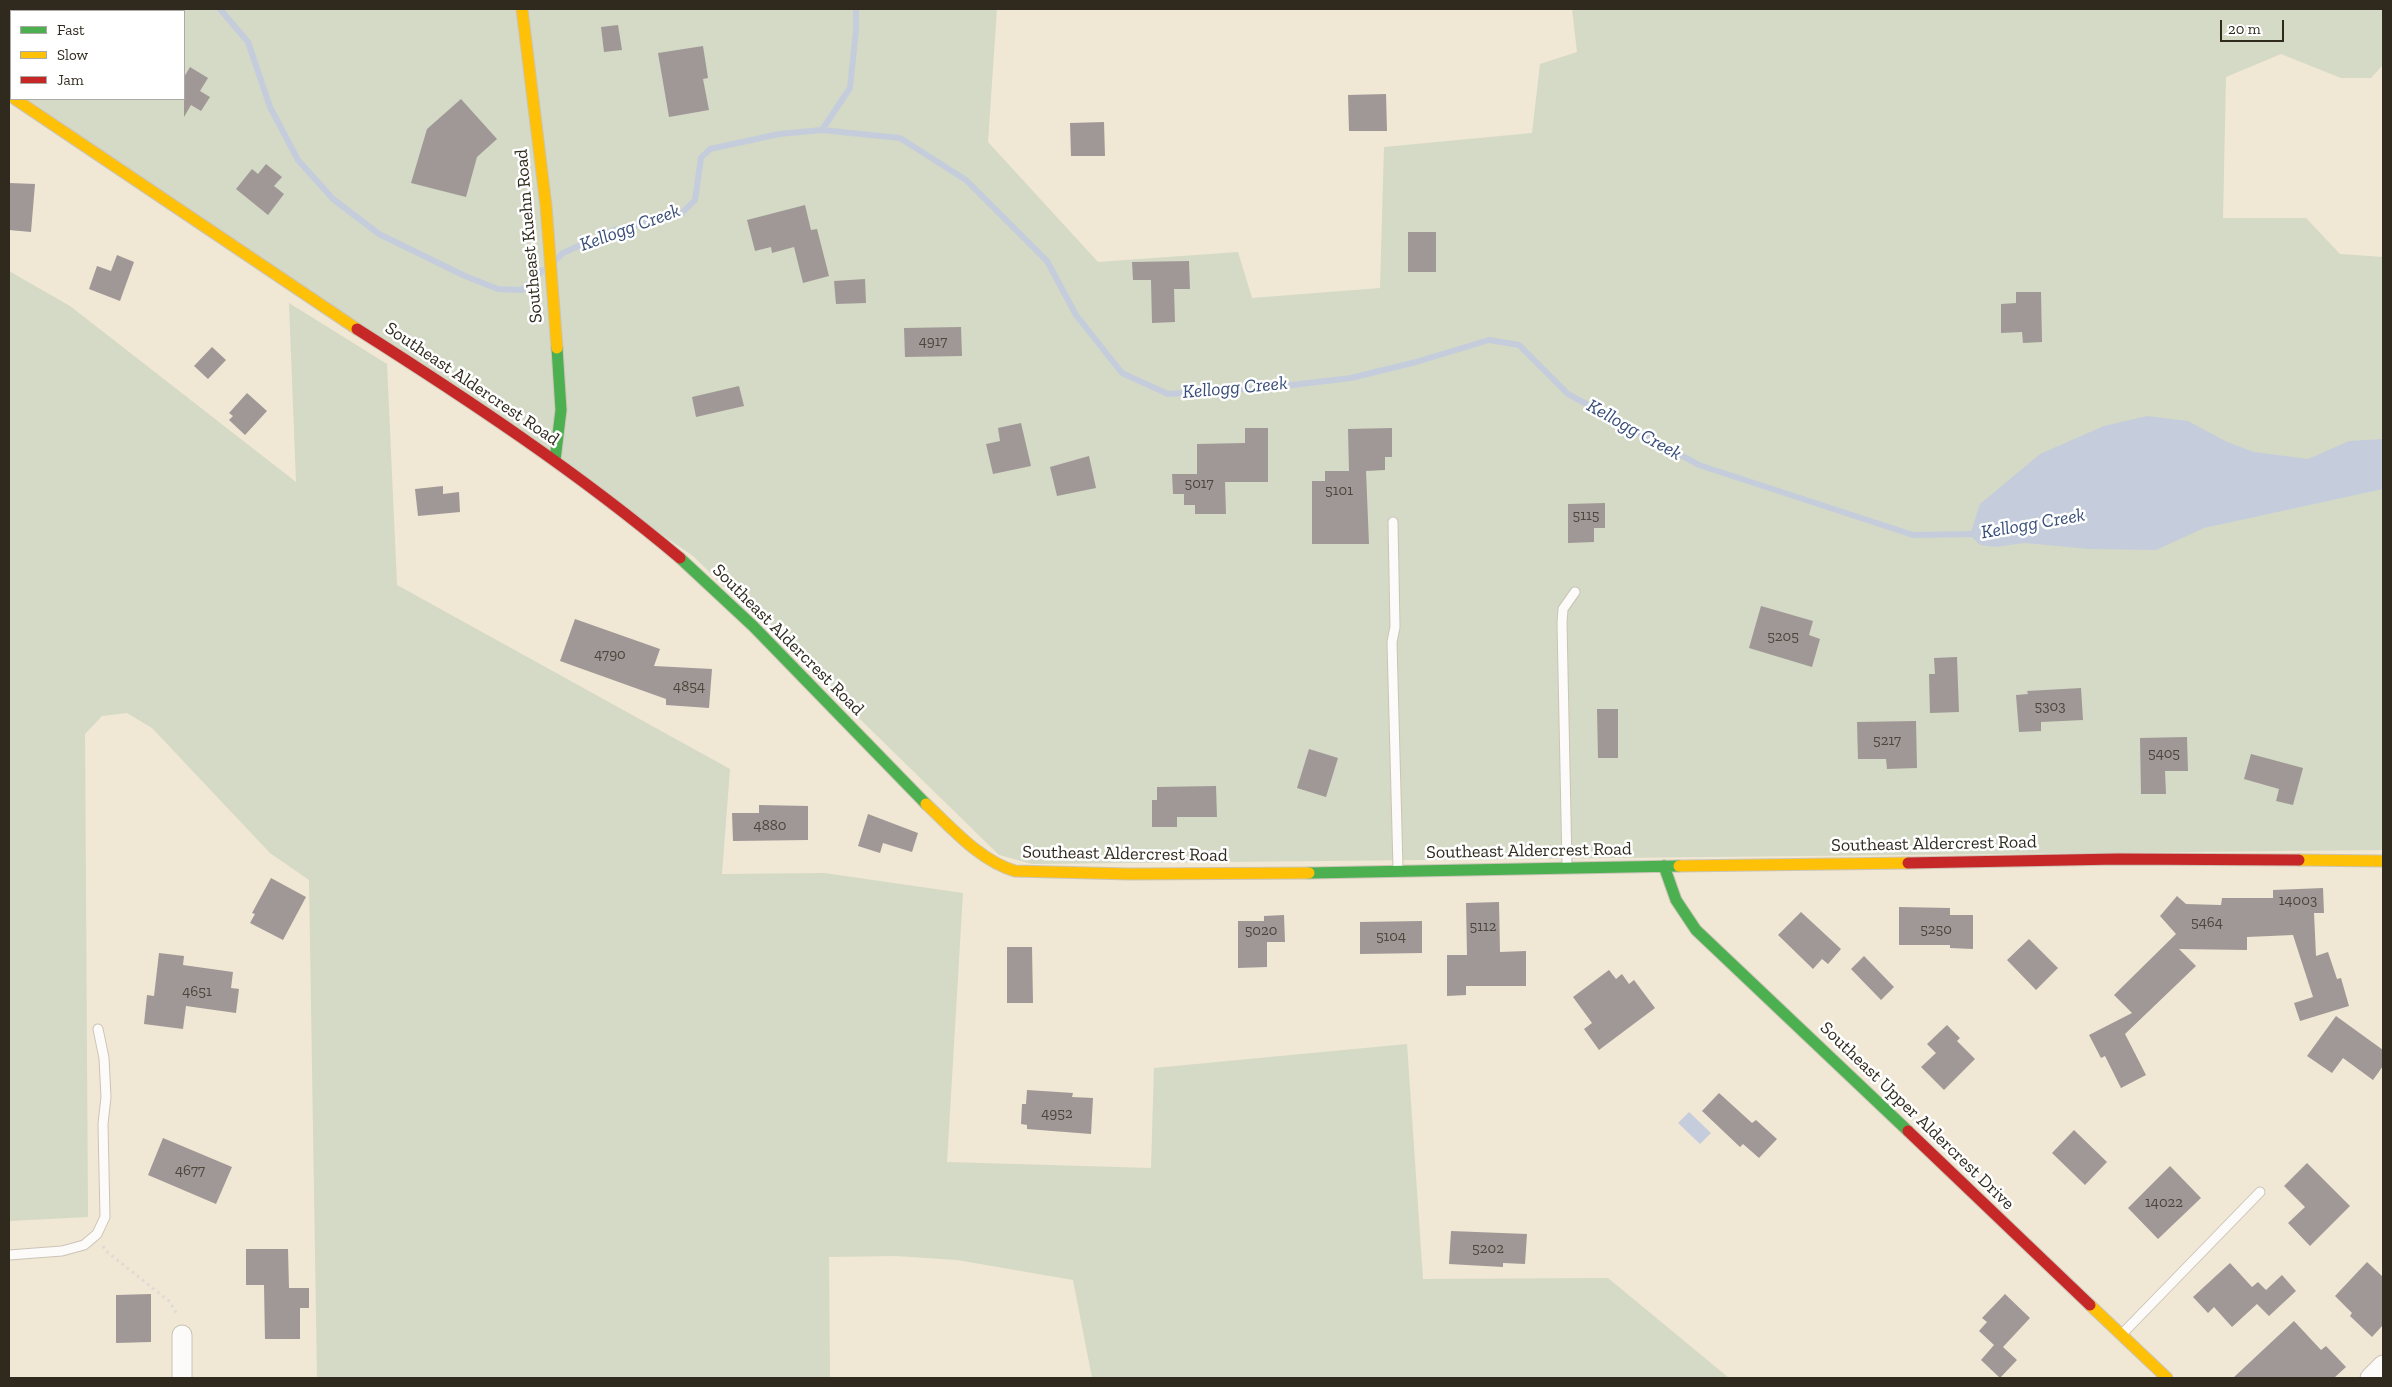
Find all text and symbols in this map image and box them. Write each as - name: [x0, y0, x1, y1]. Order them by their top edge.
- legend: [10, 10, 185, 100]
- scale bar: [2222, 10, 2286, 42]
- text: 20 m: [2228, 20, 2261, 38]
- text: Fast: [57, 21, 85, 39]
- text: Slow: [57, 46, 88, 64]
- text: Jam: [57, 71, 84, 89]
- street label: Southeast Kuehn Road: [511, 148, 547, 324]
- water label: Kellogg Creek: [577, 199, 683, 257]
- street label: Southeast Aldercrest Road: [381, 318, 563, 450]
- house number: 4917: [919, 333, 947, 351]
- water label: Kellogg Creek: [1182, 372, 1288, 404]
- water label: Kellogg Creek: [1583, 395, 1685, 465]
- house number: 5017: [1185, 475, 1213, 493]
- house number: 5101: [1325, 482, 1353, 500]
- water label: Kellogg Creek: [1979, 504, 2087, 544]
- house number: 5115: [1573, 507, 1599, 525]
- street label: Southeast Aldercrest Road: [708, 560, 868, 720]
- house number: 5205: [1767, 628, 1799, 646]
- house number: 4790: [594, 646, 626, 664]
- house number: 4854: [673, 678, 705, 696]
- house number: 5303: [2035, 698, 2065, 716]
- house number: 5217: [1873, 732, 1901, 750]
- house number: 5405: [2148, 745, 2180, 763]
- house number: 4880: [754, 817, 786, 835]
- street label: Southeast Aldercrest Road: [1831, 831, 2037, 857]
- street label: Southeast Aldercrest Road: [1426, 838, 1632, 864]
- street label: Southeast Aldercrest Road: [1022, 841, 1228, 867]
- house number: 14003: [2279, 892, 2317, 910]
- house number: 5464: [2191, 914, 2223, 932]
- house number: 5112: [1470, 918, 1496, 936]
- house number: 5250: [1920, 921, 1952, 939]
- house number: 5020: [1245, 922, 1277, 940]
- house number: 5104: [1376, 928, 1406, 946]
- house number: 4651: [182, 983, 212, 1001]
- street label: Southeast Upper Aldercrest Drive: [1815, 1017, 2019, 1215]
- house number: 4952: [1041, 1105, 1073, 1123]
- house number: 4677: [175, 1162, 205, 1180]
- house number: 14022: [2145, 1194, 2183, 1212]
- house number: 5202: [1472, 1240, 1504, 1258]

